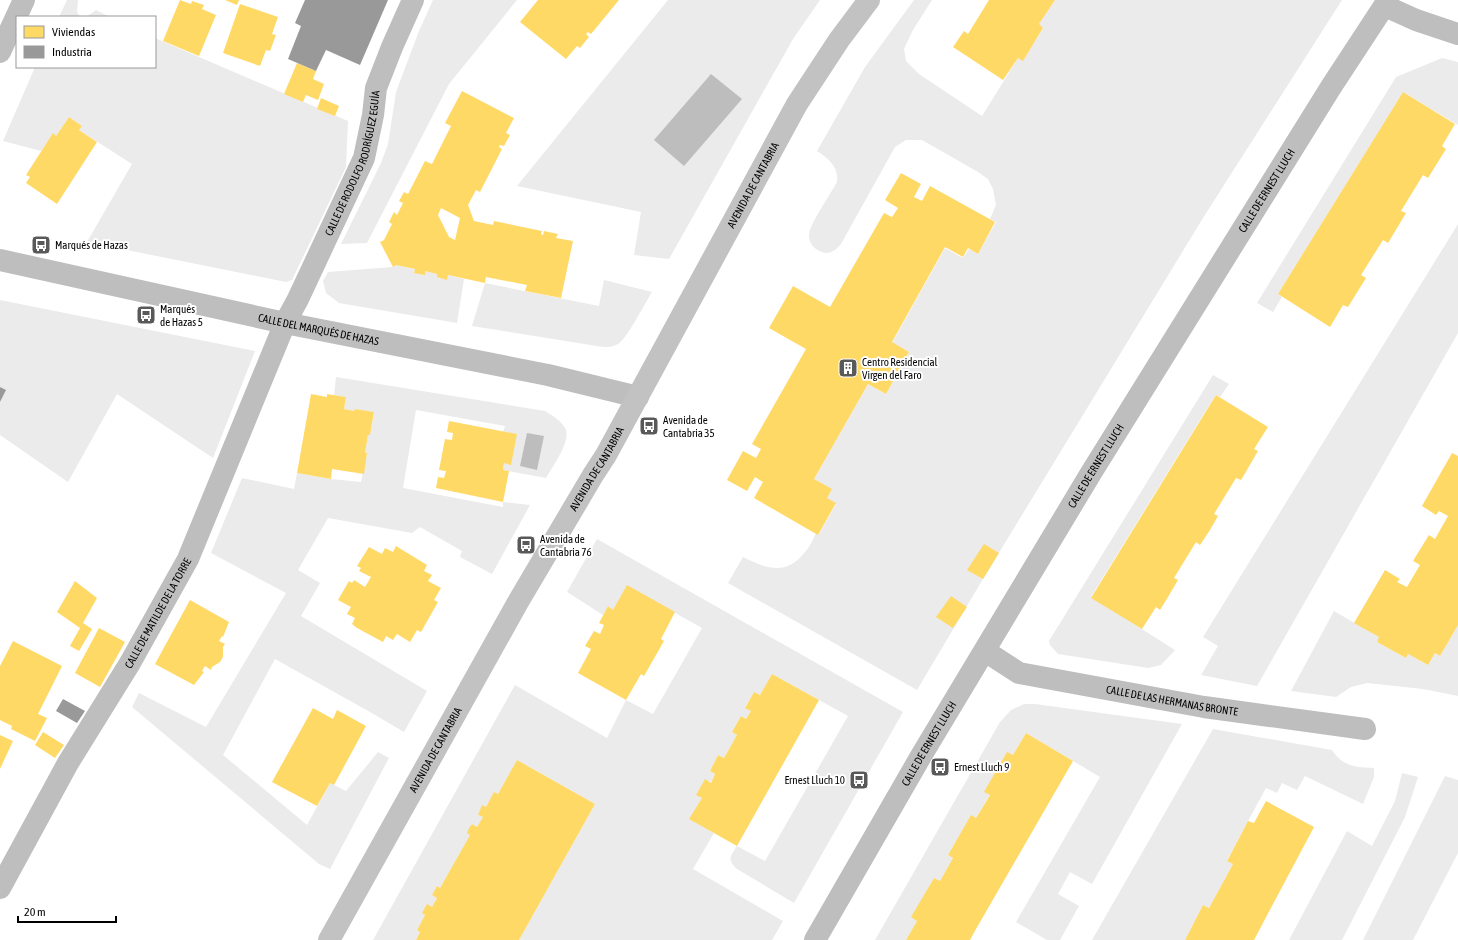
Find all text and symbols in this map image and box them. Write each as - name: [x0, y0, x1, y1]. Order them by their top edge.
- legend: [16, 16, 156, 68]
- text: Viviendas: [52, 25, 95, 39]
- text: Industria: [52, 45, 92, 59]
- street label: CALLE DE RODOLFO RODRÍGUEZ EGUÍA: [323, 89, 382, 238]
- street label: AVENIDA DE CANTABRIA: [725, 140, 781, 230]
- street label: CALLE DE ERNEST LLUCH: [1236, 147, 1297, 235]
- bus stop icon: Marqués de Hazas: [30, 234, 52, 256]
- place label: Marqués de Hazas: [55, 239, 128, 251]
- place label: Marqués de Hazas 5: [160, 303, 203, 328]
- bus stop icon: Marqués de Hazas 5: [135, 304, 157, 326]
- street label: CALLE DEL MARQUÉS DE HAZAS: [257, 311, 380, 347]
- place label: Centro Residencial Virgen del Faro: [862, 356, 938, 381]
- building icon: Centro Residencial Virgen del Faro: [837, 357, 859, 379]
- place label: Avenida de Cantabria 35: [663, 414, 715, 439]
- bus stop icon: Avenida de Cantabria 35: [638, 415, 660, 437]
- street label: CALLE DE ERNEST LLUCH: [1065, 422, 1126, 510]
- street label: AVENIDA DE CANTABRIA: [567, 424, 626, 513]
- place label: Avenida de Cantabria 76: [540, 533, 592, 558]
- bus stop icon: Avenida de Cantabria 76: [515, 534, 537, 556]
- street label: CALLE DE MATILDE DE LA TORRE: [122, 556, 193, 671]
- street label: CALLE DE LAS HERMANAS BRONTE: [1105, 683, 1239, 718]
- street label: CALLE DE ERNEST LLUCH: [899, 699, 958, 788]
- street label: AVENIDA DE CANTABRIA: [407, 705, 464, 794]
- bus stop icon: Ernest Lluch 9: [929, 756, 951, 778]
- place label: Ernest Lluch 9: [954, 761, 1009, 773]
- bus stop icon: Ernest Lluch 10: [848, 769, 870, 791]
- place label: Ernest Lluch 10: [784, 774, 845, 786]
- scale bar: [18, 898, 116, 924]
- text: 20 m: [24, 905, 46, 919]

